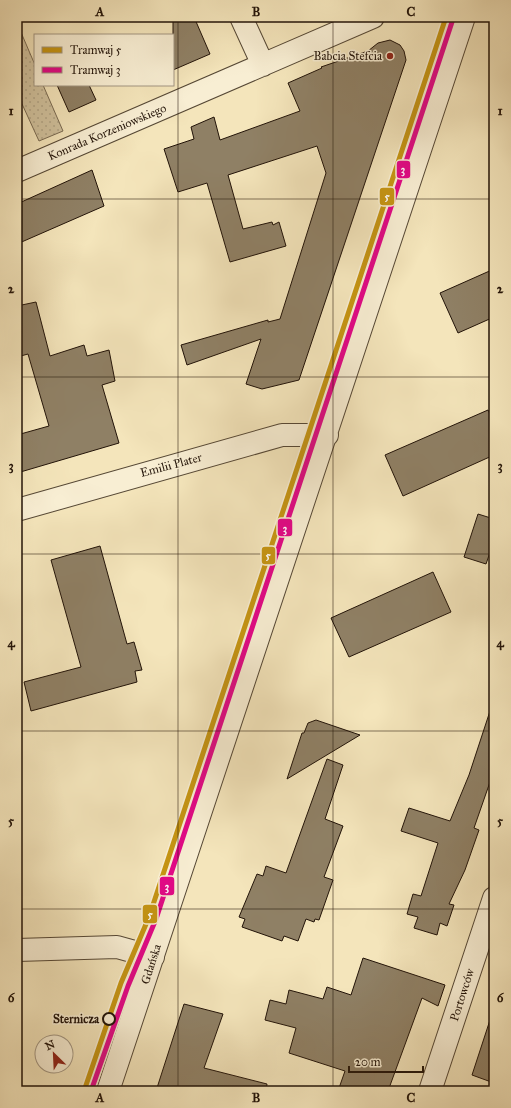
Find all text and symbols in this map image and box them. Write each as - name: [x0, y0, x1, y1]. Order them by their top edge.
- text: A: [95, 4, 105, 20]
- text: B: [252, 4, 261, 20]
- text: C: [407, 4, 416, 20]
- legend: [34, 34, 174, 86]
- text: Tramwaj 5: [70, 43, 122, 57]
- place label: Babcia Stefcia: [314, 49, 383, 63]
- marker: Babcia Stefcia: [385, 51, 395, 61]
- text: Tramwaj 3: [70, 63, 121, 77]
- street label: Konrada Korzeniowskiego: [46, 101, 169, 164]
- text: 1: [8, 103, 14, 119]
- text: 1: [497, 103, 503, 119]
- line badge: 3: [396, 160, 411, 179]
- text: 3: [401, 163, 405, 177]
- line badge: 5: [379, 187, 395, 206]
- text: 5: [384, 190, 390, 203]
- text: 2: [8, 281, 15, 297]
- text: 2: [497, 281, 504, 297]
- street label: Emilii Plater: [139, 450, 204, 480]
- text: 3: [8, 458, 14, 474]
- text: 3: [497, 458, 503, 474]
- line badge: 3: [277, 518, 293, 537]
- text: 3: [283, 522, 287, 536]
- line badge: 5: [261, 546, 276, 565]
- text: 5: [265, 549, 271, 562]
- text: 4: [7, 635, 15, 651]
- text: 4: [496, 635, 504, 651]
- text: 5: [8, 813, 15, 829]
- text: 5: [497, 813, 504, 829]
- line badge: 3: [159, 876, 175, 896]
- text: 3: [165, 880, 169, 894]
- line badge: 5: [142, 904, 158, 924]
- text: 5: [147, 908, 153, 921]
- street label: Gdańska: [138, 941, 164, 986]
- street label: Portowców: [447, 967, 477, 1023]
- text: 6: [8, 990, 16, 1006]
- text: 6: [497, 990, 505, 1006]
- place label: Sternicza: [53, 1012, 100, 1026]
- marker: Sternicza: [102, 1012, 116, 1026]
- north arrow: [34, 1034, 74, 1074]
- text: N: [43, 1037, 58, 1053]
- scale bar: [349, 1048, 423, 1074]
- text: 20 m: [355, 1055, 381, 1069]
- text: A: [95, 1090, 105, 1106]
- text: B: [252, 1090, 261, 1106]
- text: C: [407, 1090, 416, 1106]

